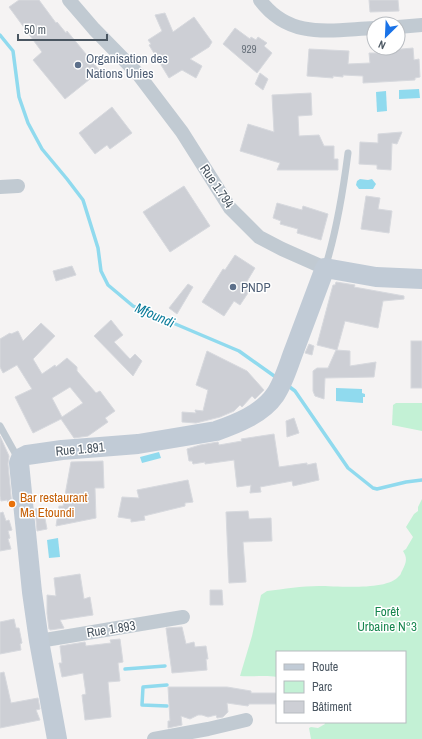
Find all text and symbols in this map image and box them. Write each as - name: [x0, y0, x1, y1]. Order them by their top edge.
- scale bar: [18, 16, 107, 42]
- north arrow: [366, 16, 406, 56]
- text: 50 m: [24, 22, 46, 38]
- text: N: [376, 37, 388, 53]
- house number: 929: [241, 42, 257, 56]
- place label: Organisation des Nations Unies: [86, 50, 168, 82]
- marker: Organisation des Nations Unies: [73, 60, 83, 70]
- street label: Rue 1.794: [196, 161, 238, 211]
- place label: PNDP: [241, 279, 271, 296]
- marker: PNDP: [228, 282, 238, 292]
- water label: Mfoundi: [132, 298, 178, 332]
- street label: Rue 1.891: [55, 438, 105, 460]
- place label: Bar restaurant Ma Etoundi: [20, 489, 88, 521]
- marker: Bar restaurant Ma Etoundi: [7, 499, 17, 509]
- park label: Forêt Urbaine N°3: [357, 603, 417, 635]
- street label: Rue 1.893: [85, 617, 137, 641]
- legend: [276, 651, 406, 723]
- text: Route: [312, 659, 338, 675]
- text: Parc: [312, 679, 332, 695]
- text: Bâtiment: [312, 699, 352, 715]

